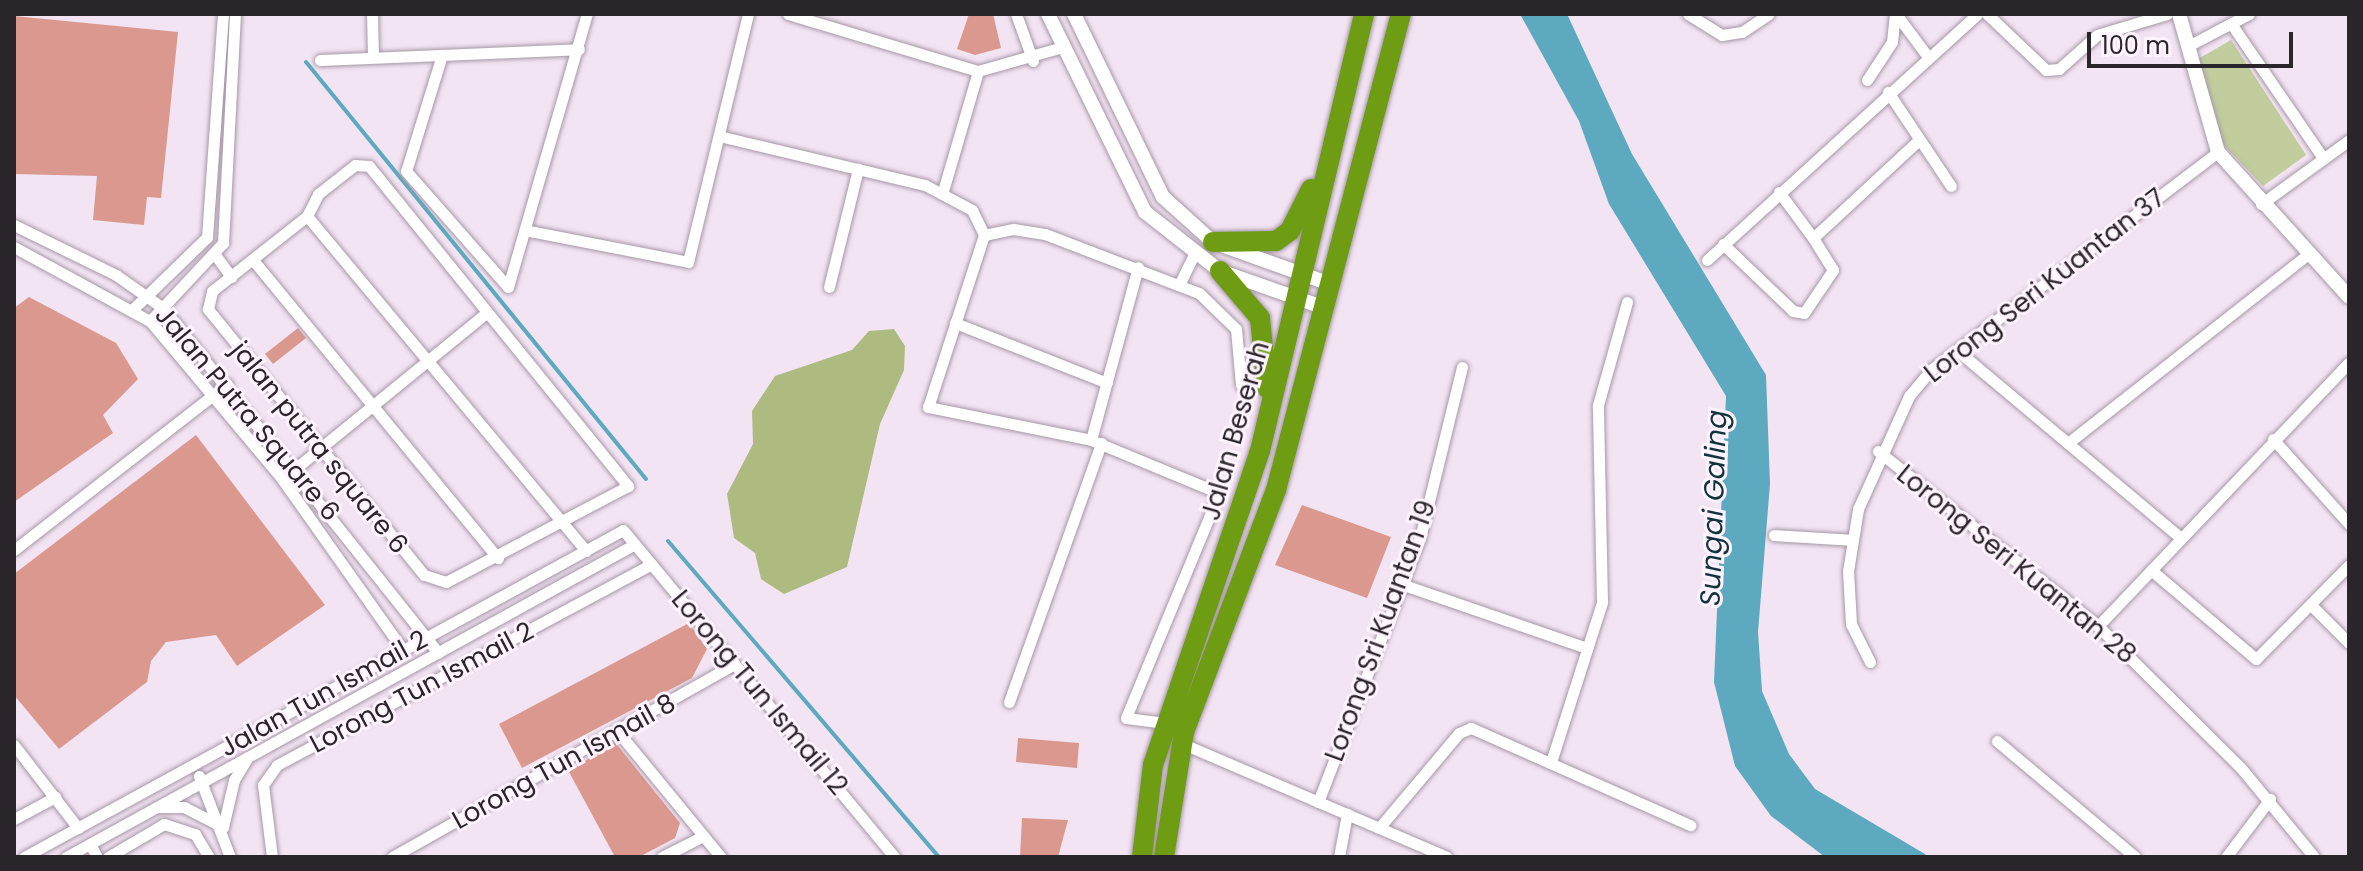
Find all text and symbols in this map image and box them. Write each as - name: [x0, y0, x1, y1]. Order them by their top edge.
- scale bar: [2091, 16, 2297, 66]
- text: 100 m: [2101, 29, 2170, 62]
- street label: Lorong Seri Kuantan 37: [1919, 182, 2171, 390]
- street label: Jalan Putra Square 6: [148, 300, 346, 528]
- street label: jalan putra square 6: [224, 336, 414, 560]
- street label: Jalan Beserah: [1196, 338, 1276, 524]
- water label: Sungai Galing: [1694, 409, 1734, 607]
- street label: Lorong Seri Kuantan 28: [1890, 459, 2142, 671]
- street label: Lorong Sri Kuantan 19: [1319, 496, 1443, 766]
- street label: Lorong Tun Ismail 12: [664, 585, 854, 801]
- street label: Lorong Tun Ismail 2: [305, 616, 539, 760]
- street label: Jalan Tun Ismail 2: [215, 624, 433, 764]
- street label: Lorong Tun Ismail 8: [447, 688, 681, 836]

